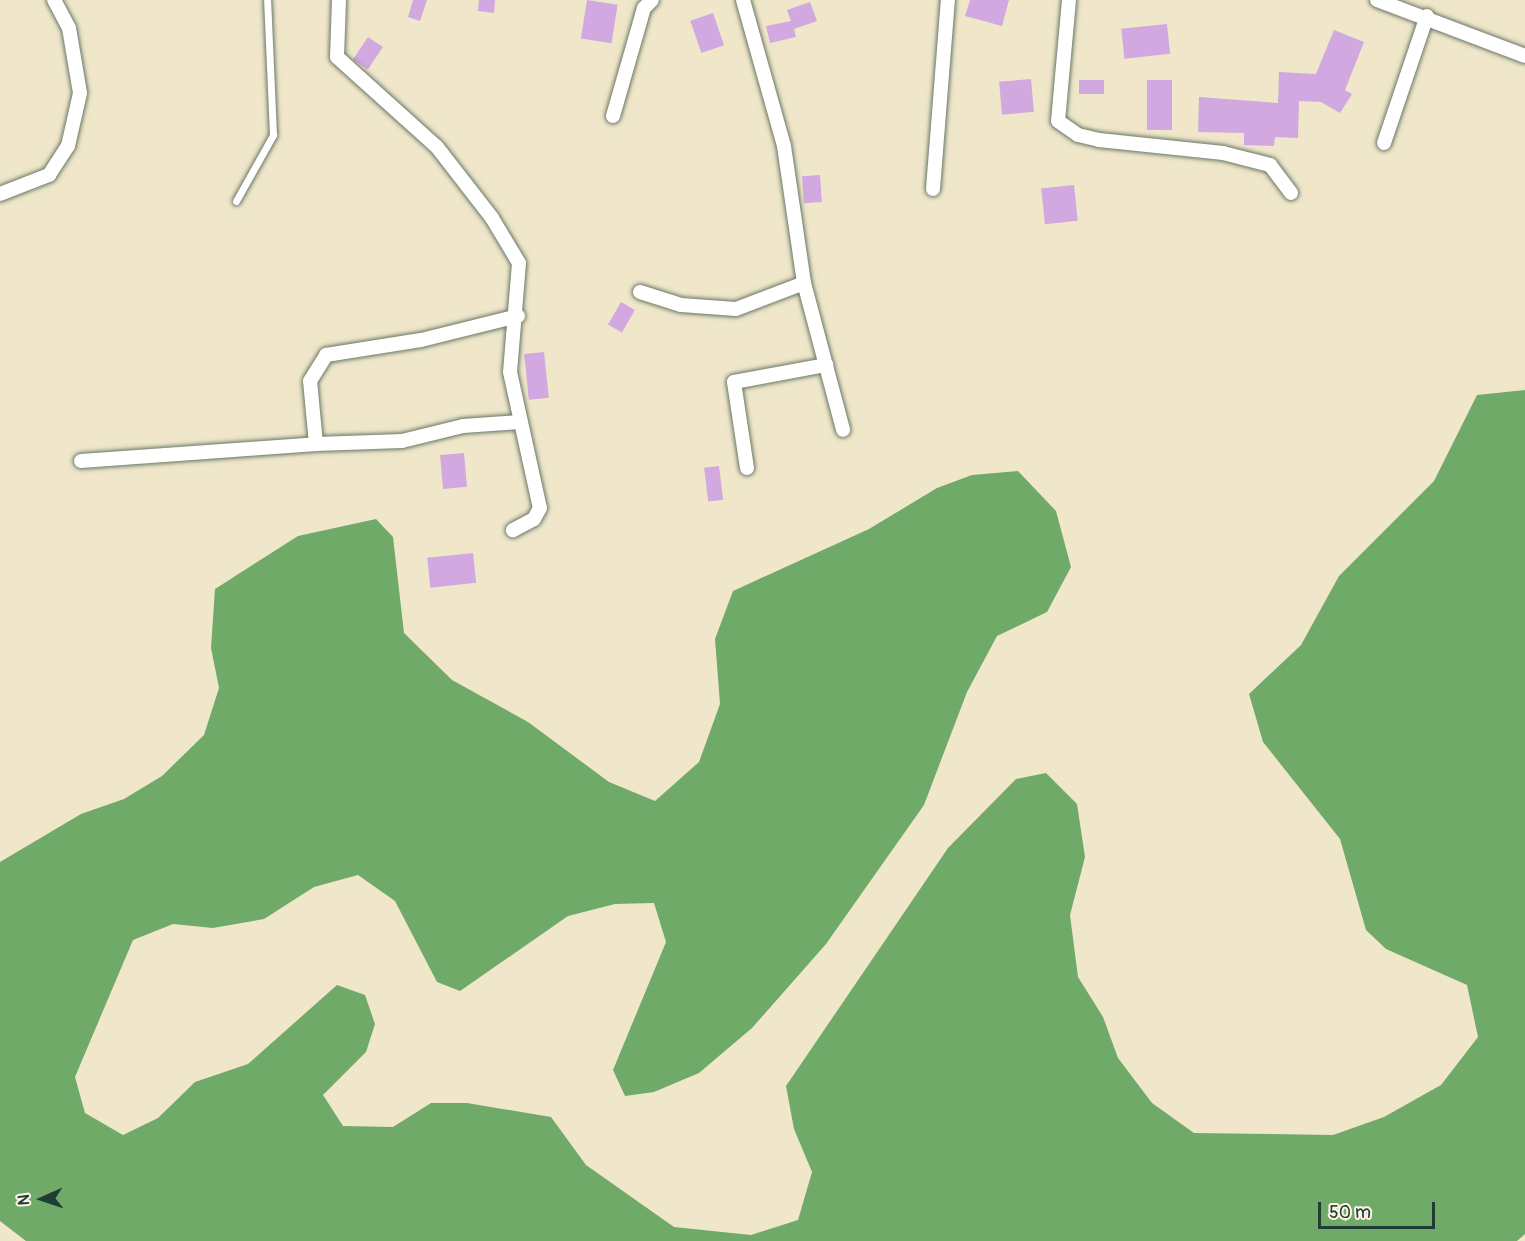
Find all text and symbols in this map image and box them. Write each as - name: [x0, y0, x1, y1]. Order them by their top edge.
- north arrow: [12, 1169, 72, 1229]
- scale bar: [1321, 1190, 1438, 1228]
- text: N: [14, 1194, 34, 1206]
- text: 50 m: [1329, 1201, 1371, 1224]

